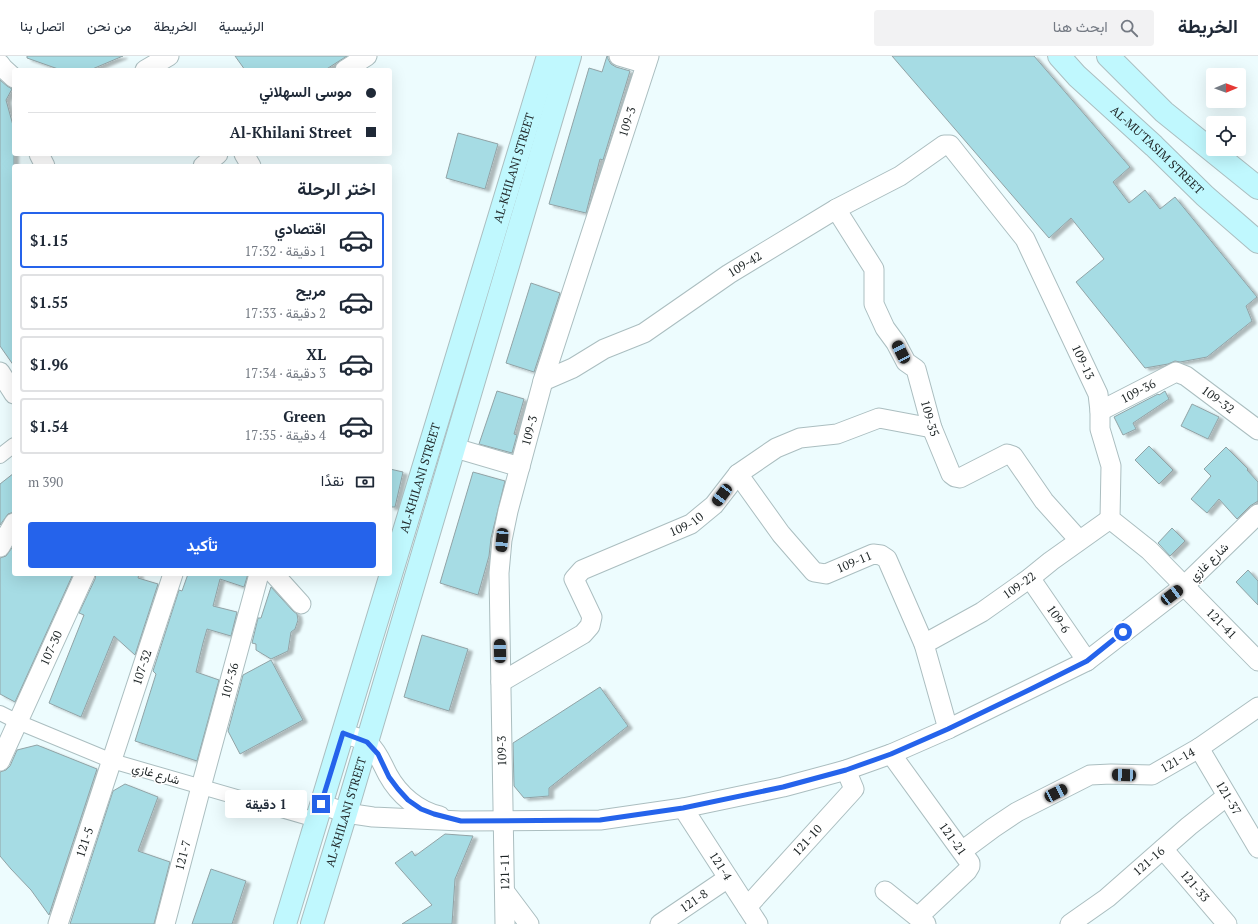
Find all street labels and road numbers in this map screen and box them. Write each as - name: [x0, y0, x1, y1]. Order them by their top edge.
- street label: AL-MU'TASIM STREET: [1108, 102, 1207, 198]
- street label: 109-3: [615, 105, 639, 139]
- street label: AL-KHILANI STREET: [490, 111, 537, 225]
- street label: 109-42: [725, 248, 764, 280]
- street label: 109-13: [1069, 342, 1098, 382]
- street label: 109-36: [1118, 376, 1159, 406]
- street label: 109-32: [1199, 382, 1238, 417]
- street label: 109-35: [918, 398, 943, 439]
- street label: 109-3: [518, 414, 540, 447]
- street label: AL-KHILANI STREET: [396, 421, 444, 535]
- street label: 109-10: [667, 509, 706, 539]
- street label: شارع غازي: [1186, 539, 1234, 586]
- street label: 109-11: [834, 547, 874, 576]
- street label: 109-22: [1000, 568, 1039, 602]
- street label: 109-6: [1044, 602, 1074, 636]
- street label: 121-41: [1203, 605, 1240, 642]
- street label: 107-30: [36, 628, 65, 668]
- street label: 107-32: [129, 648, 155, 687]
- street label: 107-36: [217, 660, 242, 700]
- street label: 109-3: [494, 736, 509, 766]
- street label: 121-14: [1158, 744, 1198, 776]
- street label: AL-KHILANI STREET: [322, 755, 369, 869]
- street label: شارع غازي: [130, 760, 182, 790]
- street label: 121-37: [1213, 778, 1245, 818]
- street label: 121-21: [936, 819, 970, 858]
- street label: 121-10: [789, 821, 825, 859]
- street label: 121-5: [72, 825, 96, 859]
- street label: 121-7: [171, 838, 194, 872]
- street label: 121-16: [1130, 843, 1168, 879]
- street label: 121-4: [706, 849, 736, 883]
- street label: 121-11: [497, 853, 512, 891]
- street label: 121-33: [1177, 867, 1213, 905]
- street label: 121-8: [677, 886, 711, 915]

